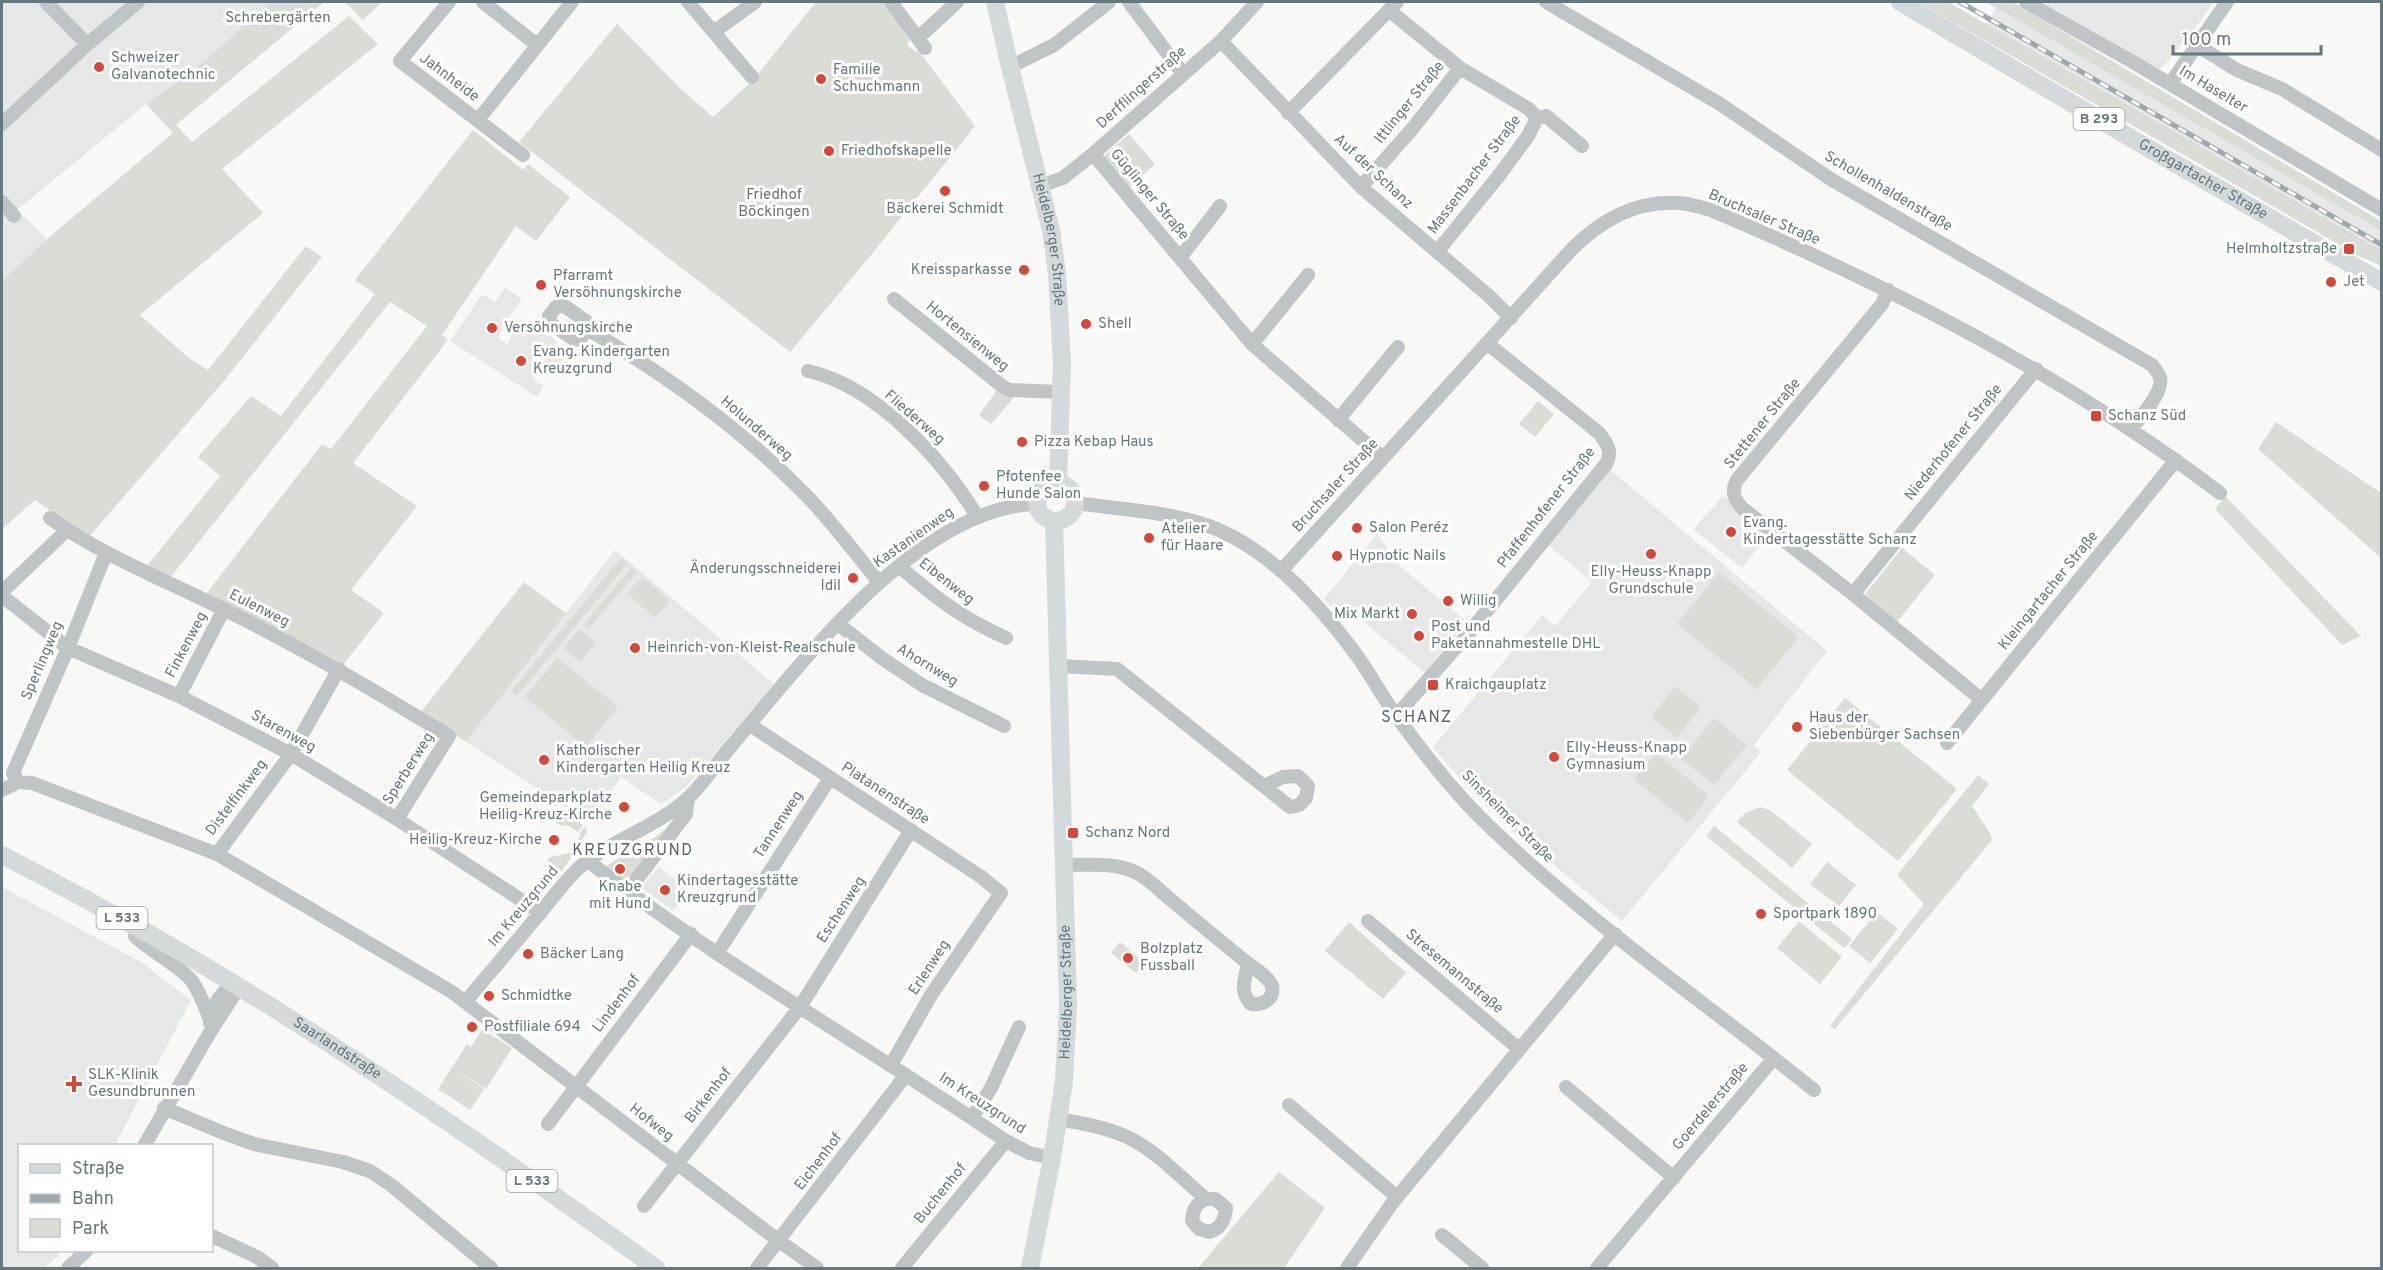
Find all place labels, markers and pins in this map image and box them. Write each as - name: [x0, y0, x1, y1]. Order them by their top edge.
- place label: Schweizer Galvanotechnic: [111, 49, 215, 85]
- marker: Schweizer Galvanotechnic: [92, 60, 106, 74]
- place label: Familie Schuchmann: [833, 61, 920, 97]
- marker: Familie Schuchmann: [814, 72, 828, 86]
- place label: Friedhofskapelle: [841, 142, 952, 161]
- marker: Friedhofskapelle: [822, 144, 836, 158]
- marker: Bäckerei Schmidt: [938, 184, 952, 198]
- place label: Bäckerei Schmidt: [886, 200, 1004, 219]
- place label: Helmholtzstraße: [2226, 240, 2337, 259]
- marker: Helmholtzstraße: [2342, 242, 2356, 256]
- place label: Kreissparkasse: [911, 261, 1012, 280]
- marker: Kreissparkasse: [1017, 263, 1031, 277]
- place label: Pfarramt Versöhnungskirche: [553, 267, 682, 303]
- place label: Jet: [2343, 273, 2365, 292]
- marker: Jet: [2324, 275, 2338, 289]
- marker: Pfarramt Versöhnungskirche: [534, 278, 548, 292]
- place label: Shell: [1098, 315, 1132, 334]
- marker: Shell: [1079, 317, 1093, 331]
- place label: Versöhnungskirche: [504, 319, 633, 338]
- marker: Versöhnungskirche: [485, 321, 499, 335]
- place label: Evang. Kindergarten Kreuzgrund: [533, 343, 670, 379]
- marker: Evang. Kindergarten Kreuzgrund: [514, 354, 528, 368]
- place label: Schanz Süd: [2108, 407, 2186, 426]
- marker: Schanz Süd: [2089, 409, 2103, 423]
- place label: Pizza Kebap Haus: [1034, 433, 1154, 452]
- marker: Pizza Kebap Haus: [1015, 435, 1029, 449]
- place label: Pfotenfee Hunde Salon: [996, 468, 1081, 504]
- marker: Pfotenfee Hunde Salon: [977, 479, 991, 493]
- place label: Evang. Kindertagesstätte Schanz: [1743, 514, 1917, 550]
- place label: Salon Peréz: [1369, 519, 1449, 538]
- place label: Atelier für Haare: [1161, 520, 1223, 556]
- marker: Salon Peréz: [1350, 521, 1364, 535]
- marker: Evang. Kindertagesstätte Schanz: [1724, 525, 1738, 539]
- marker: Atelier für Haare: [1142, 531, 1156, 545]
- place label: Hypnotic Nails: [1349, 547, 1446, 566]
- marker: Elly-Heuss-Knapp Grundschule: [1644, 547, 1658, 561]
- marker: Hypnotic Nails: [1330, 549, 1344, 563]
- place label: Änderungsschneiderei Idil: [690, 559, 841, 596]
- place label: Elly-Heuss-Knapp Grundschule: [1591, 563, 1711, 599]
- marker: Änderungsschneiderei Idil: [846, 571, 860, 585]
- place label: Willig: [1460, 592, 1497, 611]
- marker: Willig: [1441, 594, 1455, 608]
- place label: Mix Markt: [1334, 605, 1400, 624]
- marker: Mix Markt: [1405, 607, 1419, 621]
- place label: Post und Paketannahmestelle DHL: [1431, 618, 1601, 654]
- marker: Post und Paketannahmestelle DHL: [1412, 629, 1426, 643]
- place label: Heinrich-von-Kleist-Realschule: [647, 639, 856, 658]
- marker: Heinrich-von-Kleist-Realschule: [628, 641, 642, 655]
- place label: Kraichgauplatz: [1445, 676, 1546, 695]
- marker: Kraichgauplatz: [1426, 678, 1440, 692]
- place label: Haus der Siebenbürger Sachsen: [1809, 709, 1960, 745]
- marker: Haus der Siebenbürger Sachsen: [1790, 720, 1804, 734]
- place label: Elly-Heuss-Knapp Gymnasium: [1566, 739, 1687, 775]
- place label: Katholischer Kindergarten Heilig Kreuz: [556, 742, 730, 778]
- marker: Elly-Heuss-Knapp Gymnasium: [1547, 750, 1561, 764]
- marker: Katholischer Kindergarten Heilig Kreuz: [537, 753, 551, 767]
- place label: Gemeindeparkplatz Heilig-Kreuz-Kirche: [479, 789, 612, 825]
- marker: Gemeindeparkplatz Heilig-Kreuz-Kirche: [617, 800, 631, 814]
- place label: Schanz Nord: [1085, 824, 1170, 843]
- marker: Schanz Nord: [1066, 826, 1080, 840]
- place label: Heilig-Kreuz-Kirche: [409, 831, 542, 850]
- marker: Heilig-Kreuz-Kirche: [547, 833, 561, 847]
- marker: Knabe mit Hund: [613, 862, 627, 876]
- place label: Kindertagesstätte Kreuzgrund: [677, 872, 798, 908]
- place label: Knabe mit Hund: [589, 878, 651, 914]
- marker: Kindertagesstätte Kreuzgrund: [658, 883, 672, 897]
- place label: Sportpark 1890: [1773, 905, 1877, 924]
- marker: Sportpark 1890: [1754, 907, 1768, 921]
- place label: Bolzplatz Fussball: [1140, 940, 1203, 976]
- place label: Bäcker Lang: [540, 945, 624, 964]
- marker: Bäcker Lang: [521, 947, 535, 961]
- marker: Bolzplatz Fussball: [1121, 951, 1135, 965]
- place label: Schmidtke: [501, 987, 572, 1006]
- marker: Schmidtke: [482, 989, 496, 1003]
- place label: Postfiliale 694: [484, 1018, 581, 1037]
- marker: Postfiliale 694: [465, 1020, 479, 1034]
- place label: SLK-Klinik Gesundbrunnen: [88, 1066, 195, 1102]
- marker: SLK-Klinik Gesundbrunnen: [65, 1075, 83, 1093]

